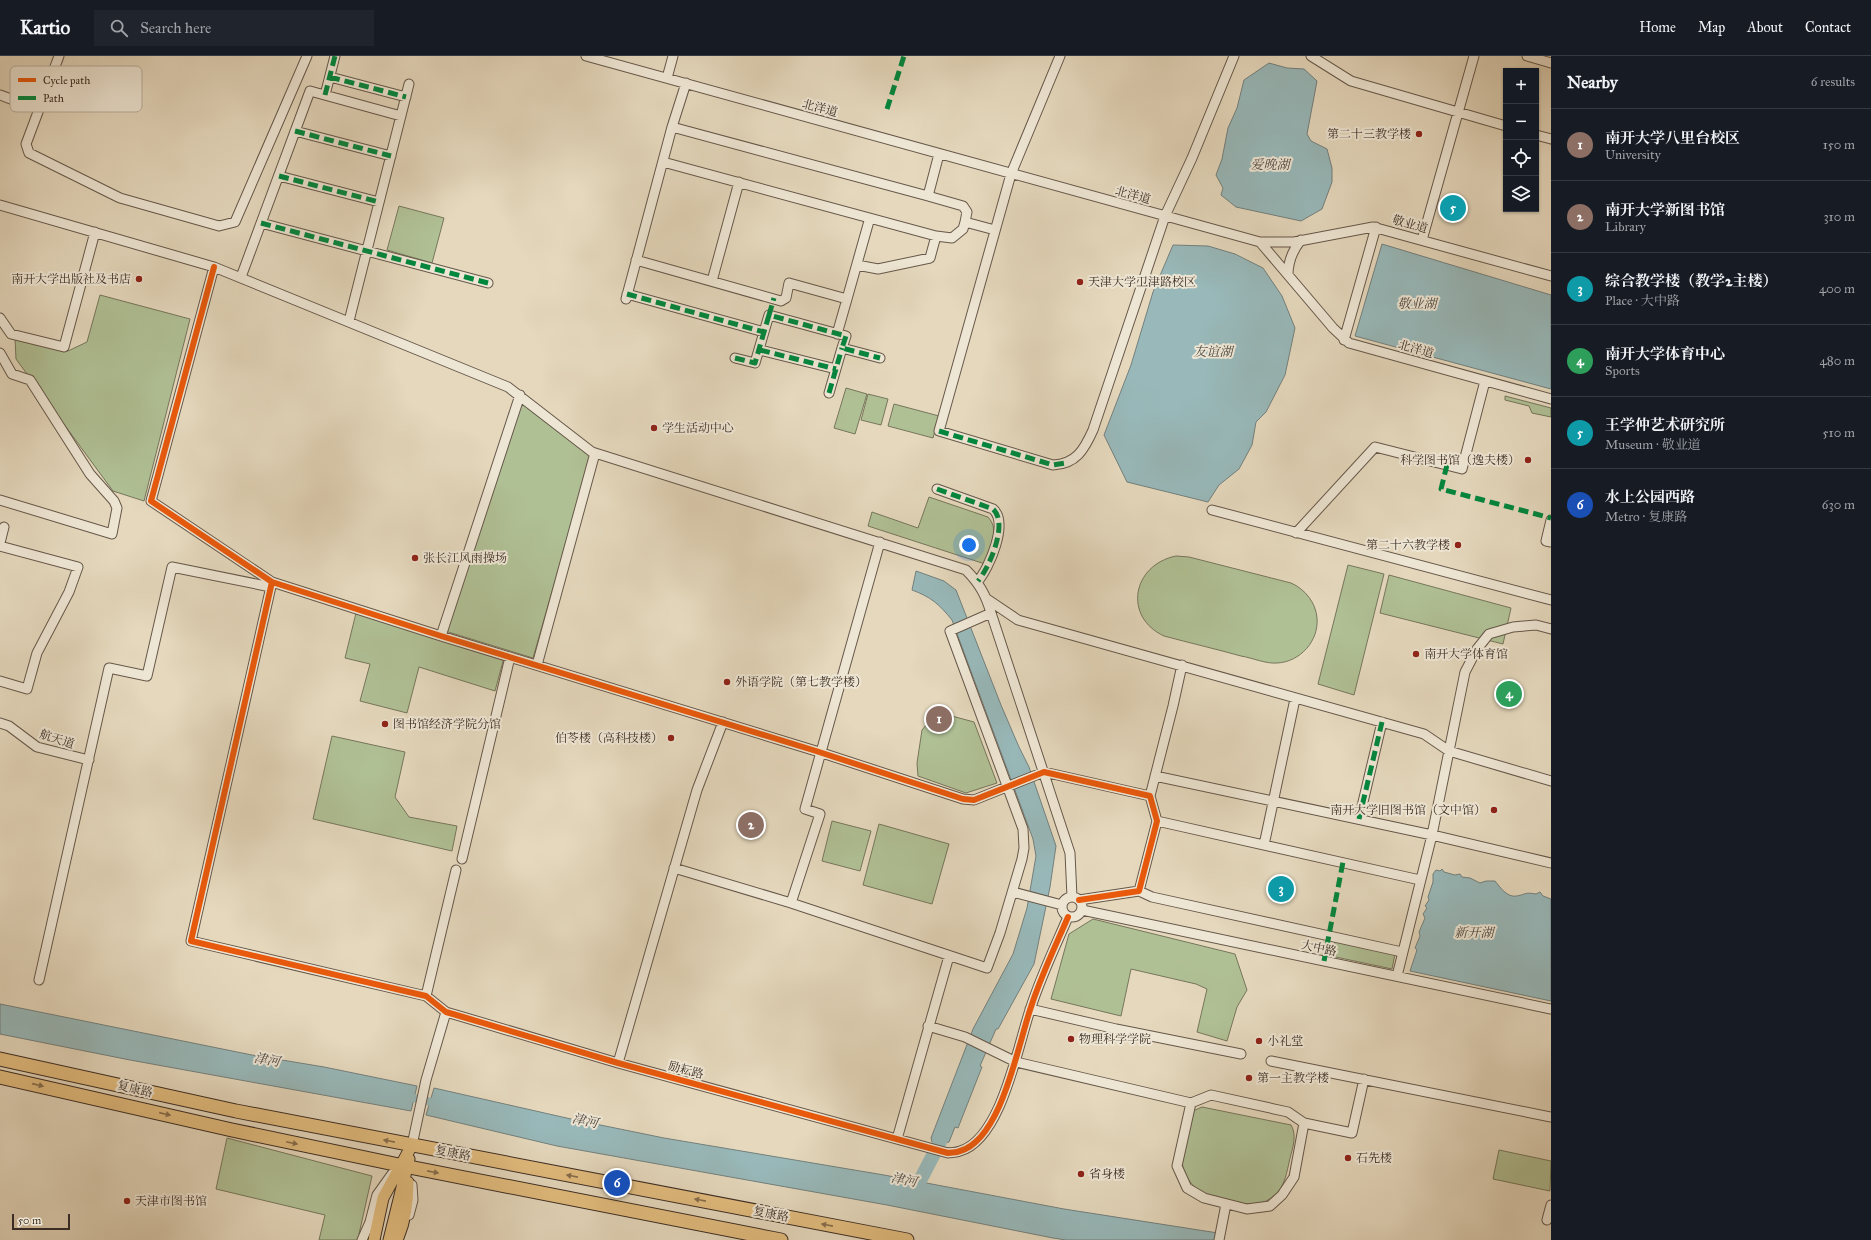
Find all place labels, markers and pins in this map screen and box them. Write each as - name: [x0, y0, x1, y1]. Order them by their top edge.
- place label: 第二十三教学楼: [1327, 127, 1411, 141]
- marker: 第二十三教学楼: [1414, 129, 1424, 139]
- pin: 5: [1440, 193, 1466, 223]
- place label: 南开大学出版社及书店: [11, 272, 131, 286]
- marker: 南开大学出版社及书店: [134, 274, 144, 284]
- place label: 天津大学卫津路校区: [1088, 275, 1196, 289]
- marker: 天津大学卫津路校区: [1075, 277, 1085, 287]
- place label: 学生活动中心: [662, 421, 734, 435]
- marker: 学生活动中心: [649, 423, 659, 433]
- place label: 科学图书馆（逸夫楼）: [1400, 453, 1520, 467]
- marker: 科学图书馆（逸夫楼）: [1523, 455, 1533, 465]
- place label: 第二十六教学楼: [1366, 538, 1450, 552]
- marker: 第二十六教学楼: [1453, 540, 1463, 550]
- place label: 张长江风雨操场: [423, 551, 507, 565]
- marker: 张长江风雨操场: [410, 553, 420, 563]
- place label: 南开大学体育馆: [1424, 647, 1508, 661]
- marker: 南开大学体育馆: [1411, 649, 1421, 659]
- place label: 外语学院（第七教学楼）: [735, 675, 867, 689]
- marker: 外语学院（第七教学楼）: [722, 677, 732, 687]
- pin: 4: [1496, 679, 1522, 709]
- pin: 1: [926, 704, 952, 734]
- place label: 图书馆经济学院分馆: [393, 717, 501, 731]
- marker: 图书馆经济学院分馆: [380, 719, 390, 729]
- place label: 伯苓楼（高科技楼）: [555, 731, 663, 745]
- marker: 伯苓楼（高科技楼）: [666, 733, 676, 743]
- place label: 南开大学旧图书馆（文中馆）: [1330, 803, 1486, 817]
- marker: 南开大学旧图书馆（文中馆）: [1489, 805, 1499, 815]
- pin: 2: [738, 810, 764, 840]
- pin: 3: [1268, 874, 1294, 904]
- place label: 物理科学学院: [1079, 1032, 1151, 1046]
- marker: 物理科学学院: [1066, 1034, 1076, 1044]
- place label: 小礼堂: [1267, 1034, 1303, 1048]
- marker: 小礼堂: [1254, 1036, 1264, 1046]
- place label: 第一主教学楼: [1257, 1071, 1329, 1085]
- marker: 第一主教学楼: [1244, 1073, 1254, 1083]
- place label: 石先楼: [1356, 1151, 1392, 1165]
- marker: 石先楼: [1343, 1153, 1353, 1163]
- place label: 省身楼: [1089, 1167, 1125, 1181]
- pin: 6: [604, 1168, 630, 1198]
- marker: 省身楼: [1076, 1169, 1086, 1179]
- place label: 天津市图书馆: [135, 1194, 207, 1208]
- marker: 天津市图书馆: [122, 1196, 132, 1206]

